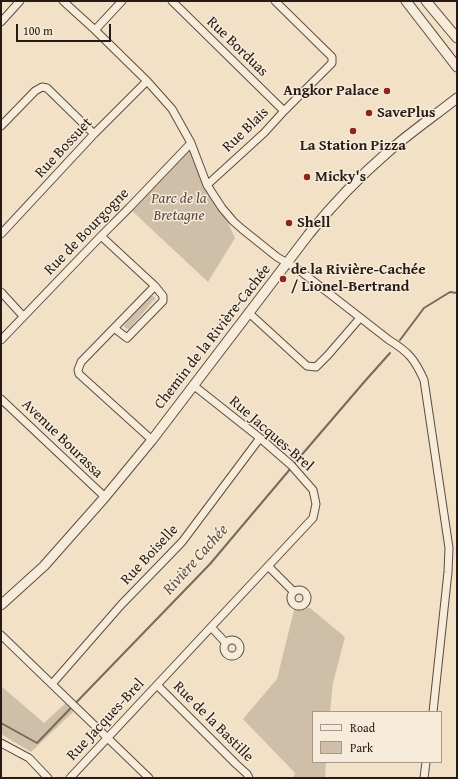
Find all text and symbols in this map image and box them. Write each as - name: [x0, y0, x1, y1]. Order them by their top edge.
- street label: Rue Borduas: [203, 13, 271, 81]
- scale bar: [18, 16, 113, 42]
- text: 100 m: [23, 22, 53, 39]
- place label: Angkor Palace: [283, 82, 379, 100]
- marker: Angkor Palace: [382, 86, 392, 96]
- street label: Rue Blais: [219, 104, 273, 156]
- place label: SavePlus: [377, 104, 435, 122]
- marker: SavePlus: [364, 108, 374, 118]
- street label: Rue Bossuet: [32, 114, 96, 182]
- marker: La Station Pizza: [348, 126, 358, 136]
- place label: La Station Pizza: [300, 137, 406, 155]
- place label: Micky's: [315, 168, 366, 186]
- marker: Micky's: [302, 172, 312, 182]
- street label: Rue de Bourgogne: [41, 185, 133, 279]
- park label: Parc de la Bretagne: [151, 190, 207, 225]
- place label: Shell: [297, 214, 330, 232]
- marker: Shell: [284, 218, 294, 228]
- street label: Chemin de la Rivière-Cachée: [151, 261, 275, 413]
- place label: de la Rivière-Cachée / Lionel-Bertrand: [291, 261, 425, 296]
- marker: de la Rivière-Cachée / Lionel-Bertrand: [278, 274, 288, 284]
- street label: Rue Jacques-Brel: [225, 393, 317, 475]
- street label: Avenue Bourassa: [18, 396, 106, 482]
- street label: Rue Boiselle: [118, 521, 182, 589]
- water label: Rivière Cachée: [159, 521, 233, 599]
- street label: Rue Jacques-Brel: [63, 675, 149, 765]
- street label: Rue de la Bastille: [169, 678, 257, 766]
- legend: [312, 711, 442, 763]
- text: Road: [350, 719, 375, 736]
- text: Park: [350, 739, 373, 756]

